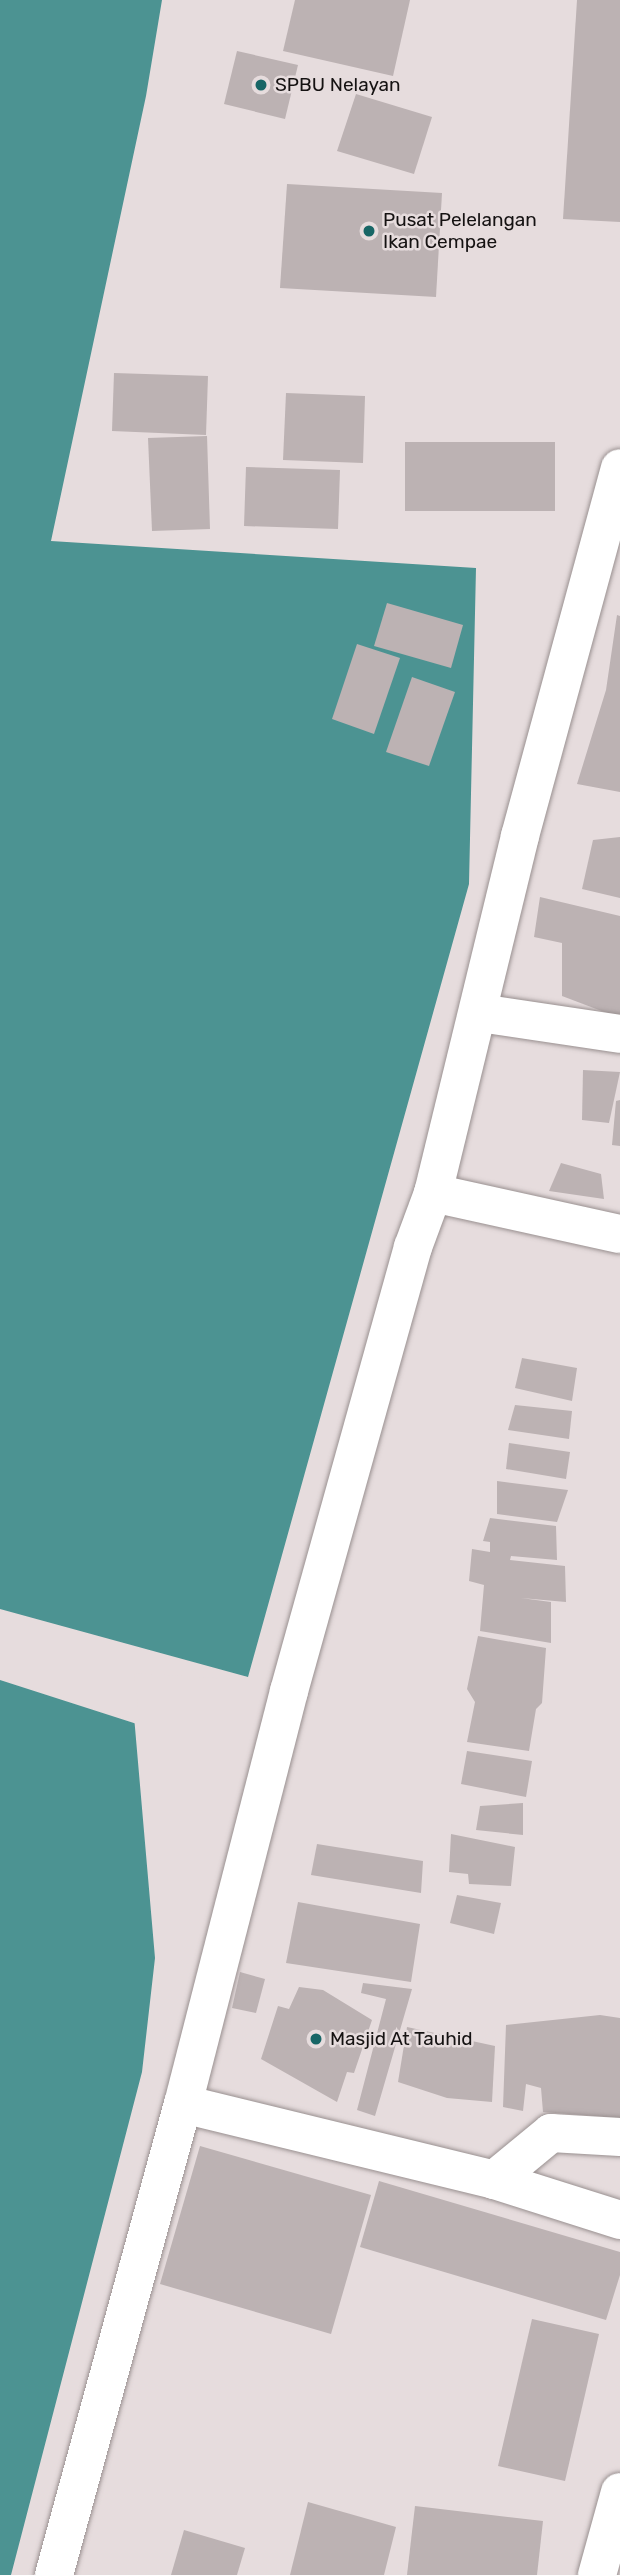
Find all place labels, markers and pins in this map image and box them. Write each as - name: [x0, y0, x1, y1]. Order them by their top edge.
- place label: SPBU Nelayan: [275, 74, 401, 96]
- marker: SPBU Nelayan: [253, 77, 269, 93]
- place label: Pusat Pelelangan Ikan Cempae: [383, 209, 537, 253]
- marker: Pusat Pelelangan Ikan Cempae: [361, 223, 377, 239]
- place label: Masjid At Tauhid: [330, 2028, 474, 2050]
- marker: Masjid At Tauhid: [308, 2031, 324, 2047]

